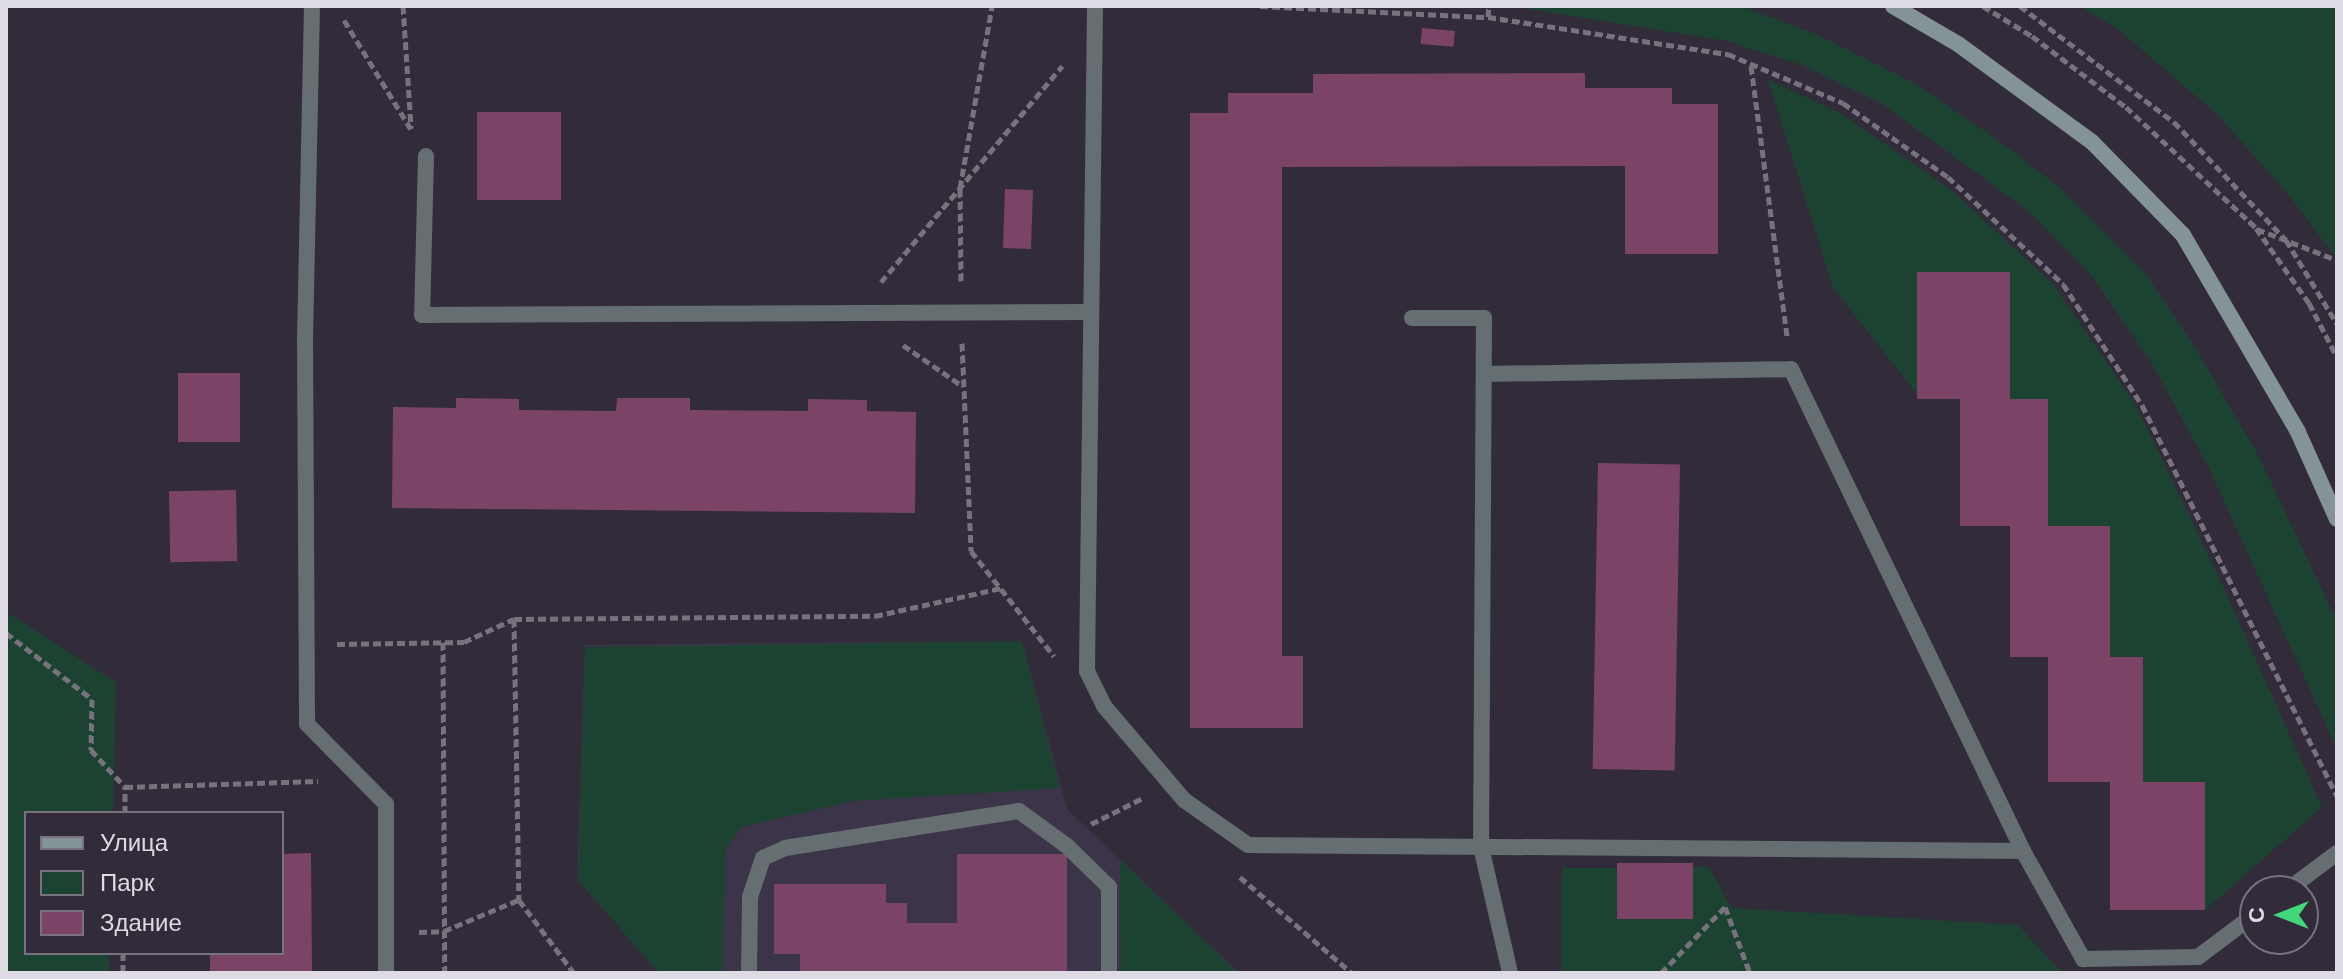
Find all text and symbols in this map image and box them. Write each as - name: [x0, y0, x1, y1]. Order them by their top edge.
- legend: [24, 811, 284, 955]
- text: Улица: [100, 829, 168, 857]
- text: Парк: [100, 869, 154, 897]
- north arrow: [2239, 875, 2319, 955]
- text: С: [2244, 907, 2269, 923]
- text: Здание: [100, 909, 182, 937]

